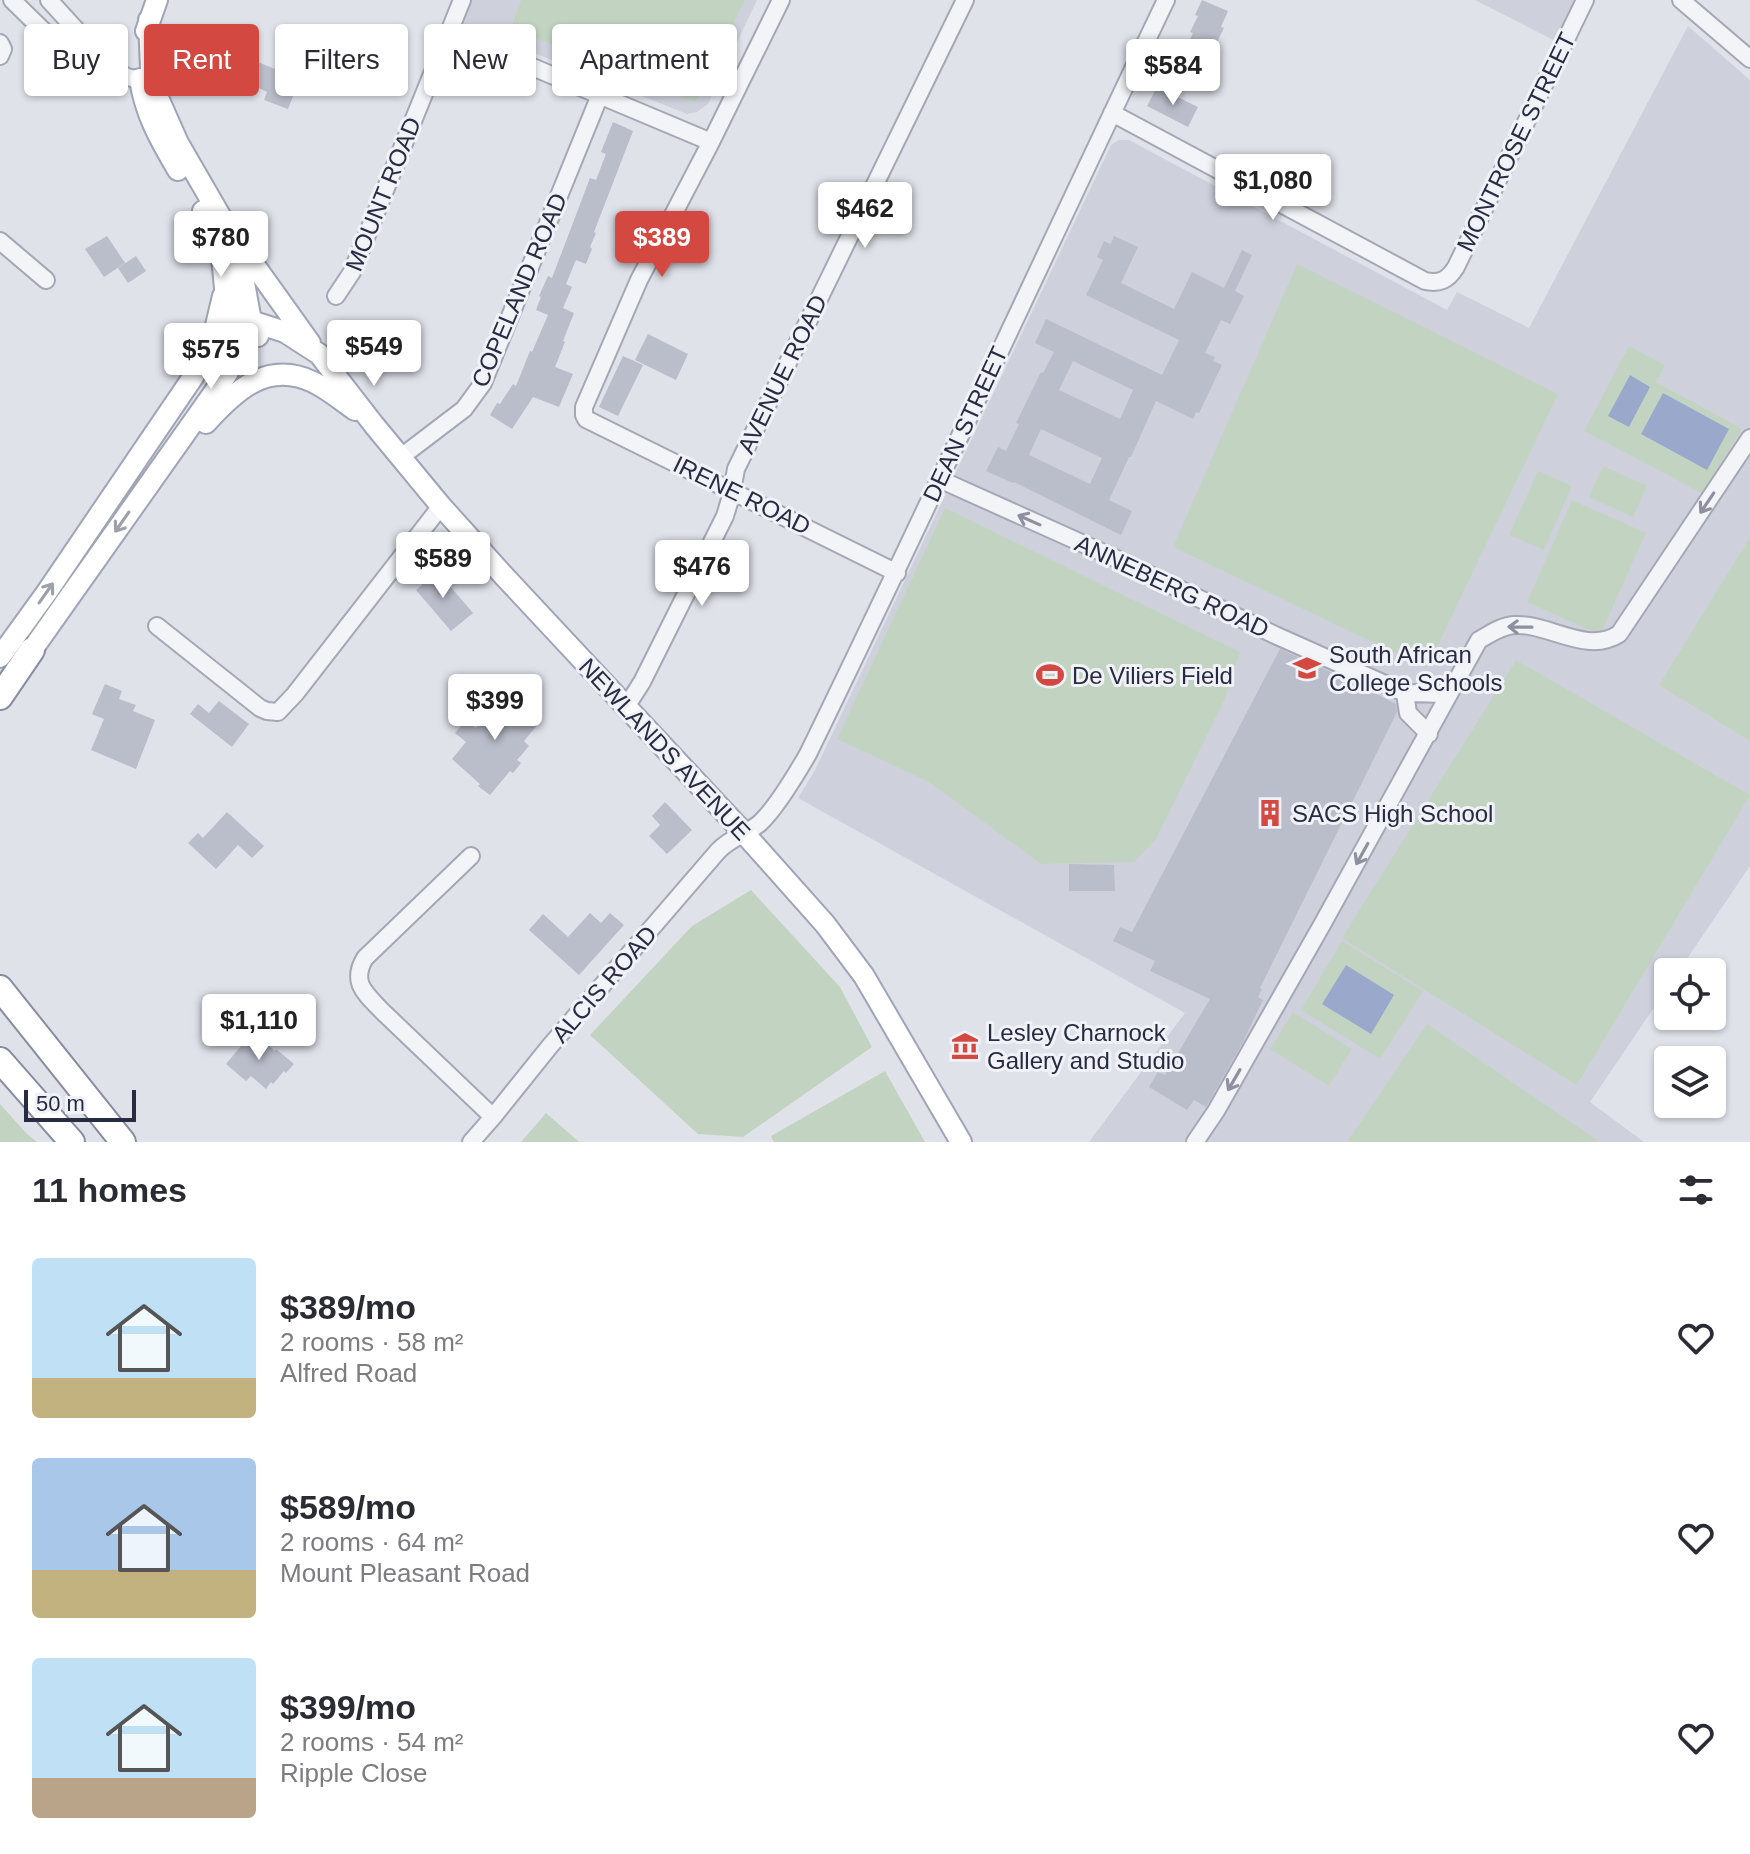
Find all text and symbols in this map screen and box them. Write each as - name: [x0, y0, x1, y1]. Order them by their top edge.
- chip: Buy: [24, 24, 128, 96]
- chip: Rent: [144, 24, 259, 96]
- chip: Filters: [275, 24, 408, 96]
- chip: New: [424, 24, 536, 96]
- chip: Apartment: [552, 24, 737, 96]
- street label: MONTROSE STREET: [1451, 28, 1581, 256]
- pin: $584: [1126, 39, 1220, 107]
- text: $584: [1144, 50, 1202, 80]
- street label: MOUNT ROAD: [340, 113, 426, 275]
- pin: $1,080: [1208, 154, 1338, 222]
- text: $1,080: [1233, 165, 1313, 195]
- pin: $462: [818, 182, 912, 250]
- street label: COPELAND ROAD: [466, 189, 572, 391]
- text: $462: [836, 193, 894, 223]
- pin: $780: [174, 211, 268, 279]
- pin: $389: [615, 211, 709, 279]
- text: $780: [192, 222, 250, 252]
- text: $389: [633, 222, 691, 252]
- street label: AVENUE ROAD: [732, 290, 832, 458]
- pin: $549: [327, 320, 421, 388]
- pin: $575: [164, 323, 258, 391]
- text: $549: [345, 331, 403, 361]
- text: $575: [182, 334, 240, 364]
- street label: DEAN STREET: [917, 342, 1013, 506]
- street label: IRENE ROAD: [669, 450, 815, 540]
- one-way arrow: [1699, 491, 1715, 514]
- one-way arrow: [114, 511, 130, 533]
- one-way arrow: [1018, 512, 1042, 527]
- street label: ANNEBERG ROAD: [1071, 529, 1273, 643]
- pin: $589: [396, 532, 490, 600]
- pin: $476: [655, 540, 749, 608]
- text: $589: [414, 543, 472, 573]
- text: $476: [673, 551, 731, 581]
- one-way arrow: [37, 583, 54, 605]
- one-way arrow: [1507, 620, 1534, 635]
- place label: South African College Schools: [1329, 641, 1502, 696]
- street label: NEWLANDS AVENUE: [574, 653, 756, 845]
- school or university icon: South African College Schools: [1292, 653, 1322, 683]
- sports icon: De Viliers Field: [1035, 660, 1065, 690]
- place label: De Viliers Field: [1072, 662, 1233, 689]
- pin: $399: [448, 674, 542, 742]
- text: $399: [466, 685, 524, 715]
- building icon: SACS High School: [1255, 798, 1285, 828]
- place label: SACS High School: [1292, 800, 1493, 827]
- one-way arrow: [1354, 841, 1369, 865]
- street label: ALCIS ROAD: [546, 920, 662, 1048]
- map controls: [1654, 958, 1726, 1118]
- button: locate: [1654, 958, 1726, 1030]
- pin: $1,110: [194, 994, 324, 1062]
- text: $1,110: [220, 1005, 298, 1035]
- place label: Lesley Charnock Gallery and Studio: [987, 1019, 1184, 1074]
- museum icon: Lesley Charnock Gallery and Studio: [950, 1031, 980, 1061]
- button: layers: [1654, 1046, 1726, 1118]
- one-way arrow: [1226, 1068, 1242, 1091]
- scale bar: [24, 1086, 136, 1122]
- text: 50 m: [36, 1091, 85, 1116]
- icon: filters: [1674, 1168, 1718, 1212]
- text: 11 homes: [32, 1171, 187, 1209]
- text: $389/mo: [280, 1288, 416, 1326]
- icon: home: [96, 1290, 192, 1386]
- icon: heart: [1674, 1316, 1718, 1360]
- text: 2 rooms · 58 m²: [280, 1327, 464, 1357]
- text: Alfred Road: [280, 1358, 417, 1388]
- text: $589/mo: [280, 1488, 416, 1526]
- icon: home: [96, 1490, 192, 1586]
- icon: heart: [1674, 1516, 1718, 1560]
- text: 2 rooms · 64 m²: [280, 1527, 464, 1557]
- text: Mount Pleasant Road: [280, 1558, 530, 1588]
- text: $399/mo: [280, 1688, 416, 1726]
- icon: home: [96, 1690, 192, 1786]
- icon: heart: [1674, 1716, 1718, 1760]
- text: 2 rooms · 54 m²: [280, 1727, 464, 1757]
- text: Ripple Close: [280, 1758, 427, 1788]

